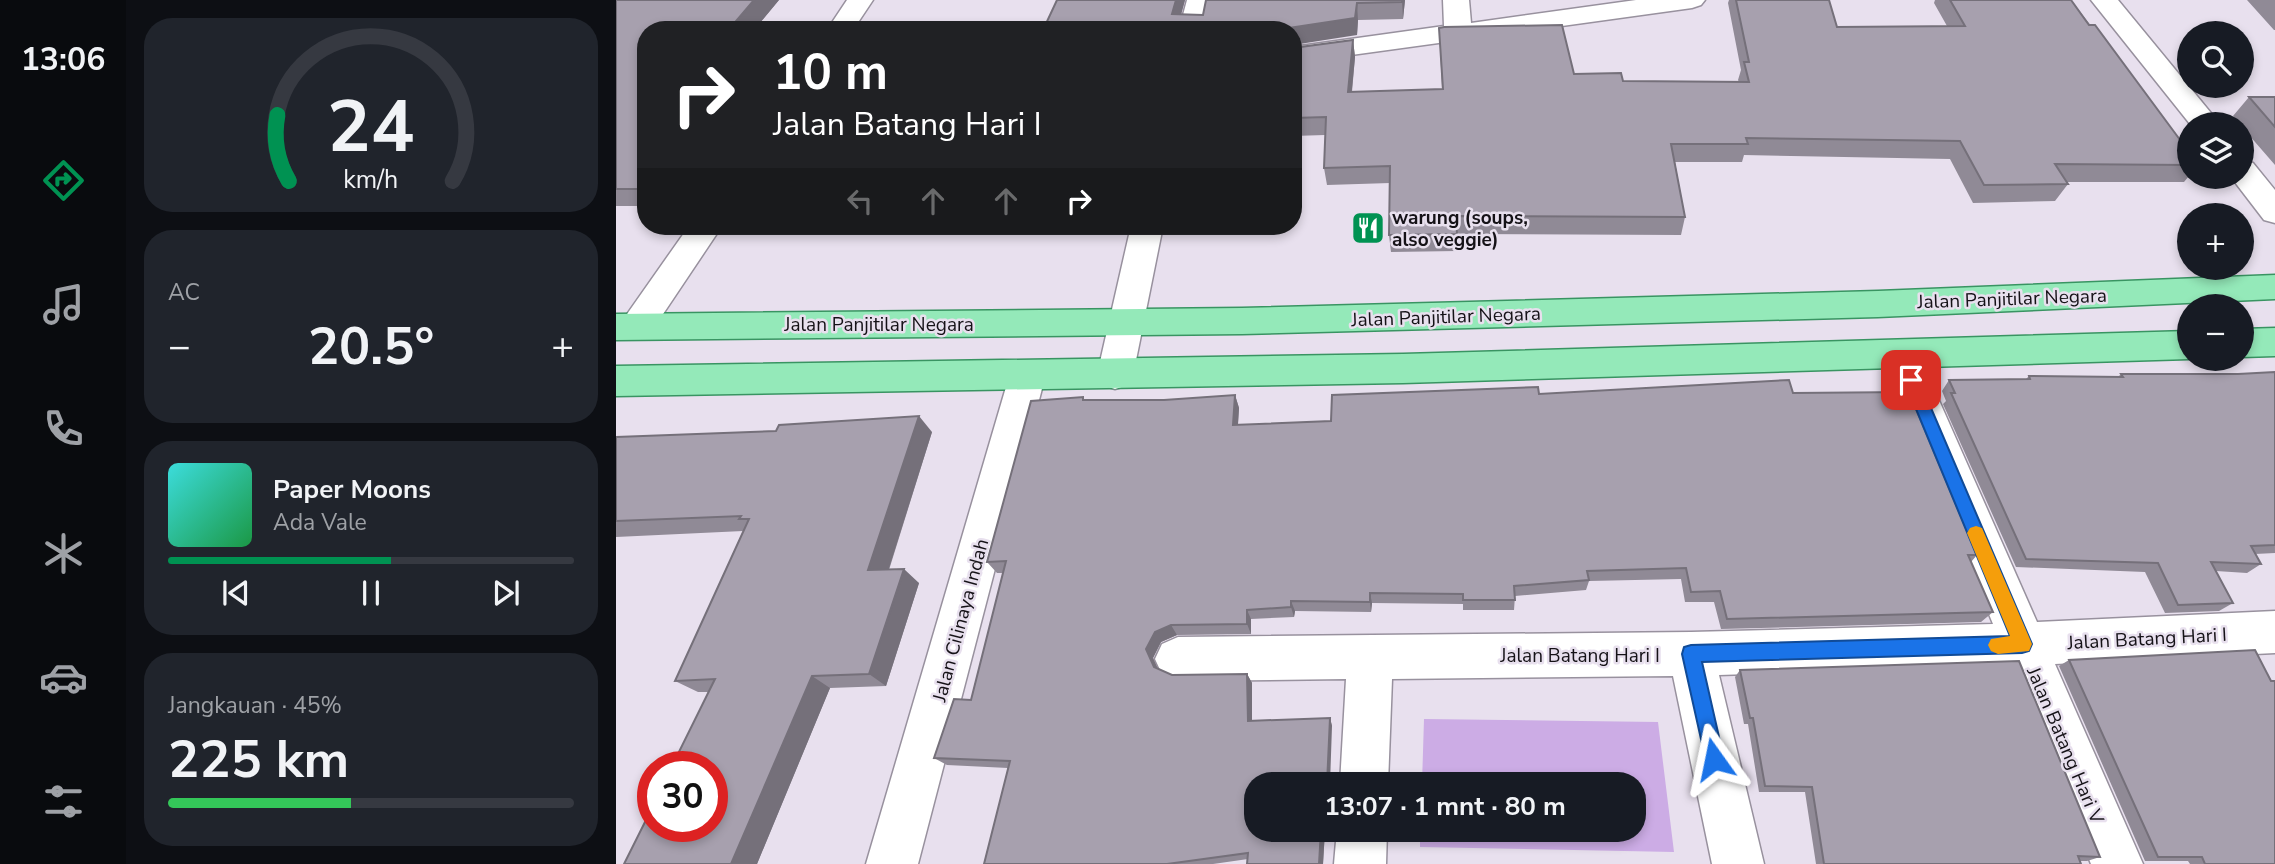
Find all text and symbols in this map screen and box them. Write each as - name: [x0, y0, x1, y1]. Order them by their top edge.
- map controls: [2177, 21, 2254, 371]
- button: search: [2177, 21, 2254, 98]
- text: 13:06: [21, 38, 105, 81]
- text: 10 m: [773, 39, 888, 106]
- icon: right: [658, 49, 749, 140]
- text: 24: [327, 77, 415, 177]
- text: Jalan Batang Hari I: [773, 103, 1042, 146]
- button: layers: [2177, 112, 2254, 189]
- icon: directions: [39, 156, 88, 205]
- text: km/h: [343, 163, 399, 197]
- icon: left: [841, 182, 879, 220]
- icon: ahead: [914, 182, 952, 220]
- icon: ahead: [987, 182, 1025, 220]
- icon: right: [1060, 182, 1098, 220]
- button: +: [2177, 203, 2254, 280]
- place label: warung (soups, also veggie): [1392, 205, 1528, 253]
- restaurant icon: warung (soups, also veggie): [1349, 209, 1387, 247]
- text: AC: [168, 277, 200, 308]
- icon: music: [39, 280, 88, 329]
- street label: Jalan Panjitilar Negara: [1916, 283, 2107, 315]
- button: −: [2177, 294, 2254, 371]
- street label: Jalan Panjitilar Negara: [1350, 301, 1541, 333]
- text: 20.5°: [308, 311, 434, 382]
- street label: Jalan Panjitilar Negara: [783, 312, 974, 338]
- text: −: [168, 321, 191, 372]
- text: +: [551, 321, 574, 372]
- pin: [1881, 350, 1941, 410]
- icon: arrive: [1892, 361, 1930, 399]
- icon: phone: [39, 404, 88, 453]
- text: Paper Moons: [273, 472, 431, 507]
- text: Ada Vale: [273, 507, 367, 538]
- icon: climate: [39, 529, 88, 578]
- street label: Jalan Cilinaya Indah: [926, 536, 995, 706]
- icon: previous: [217, 574, 255, 612]
- icon: pause: [352, 574, 390, 612]
- icon: next: [487, 574, 525, 612]
- street label: Jalan Batang Hari I: [2066, 622, 2227, 656]
- street label: Jalan Batang Hari I: [1499, 643, 1660, 669]
- icon: car: [39, 653, 88, 702]
- street label: Jalan Batang Hari V: [2020, 662, 2110, 829]
- text: Jangkauan · 45%: [168, 690, 342, 721]
- position arrow: [1677, 722, 1751, 796]
- text: 225 km: [168, 724, 349, 795]
- speed limit sign: 30: [637, 751, 728, 842]
- icon: filters: [39, 777, 88, 826]
- text: 13:07 · 1 mnt · 80 m: [1324, 789, 1566, 824]

